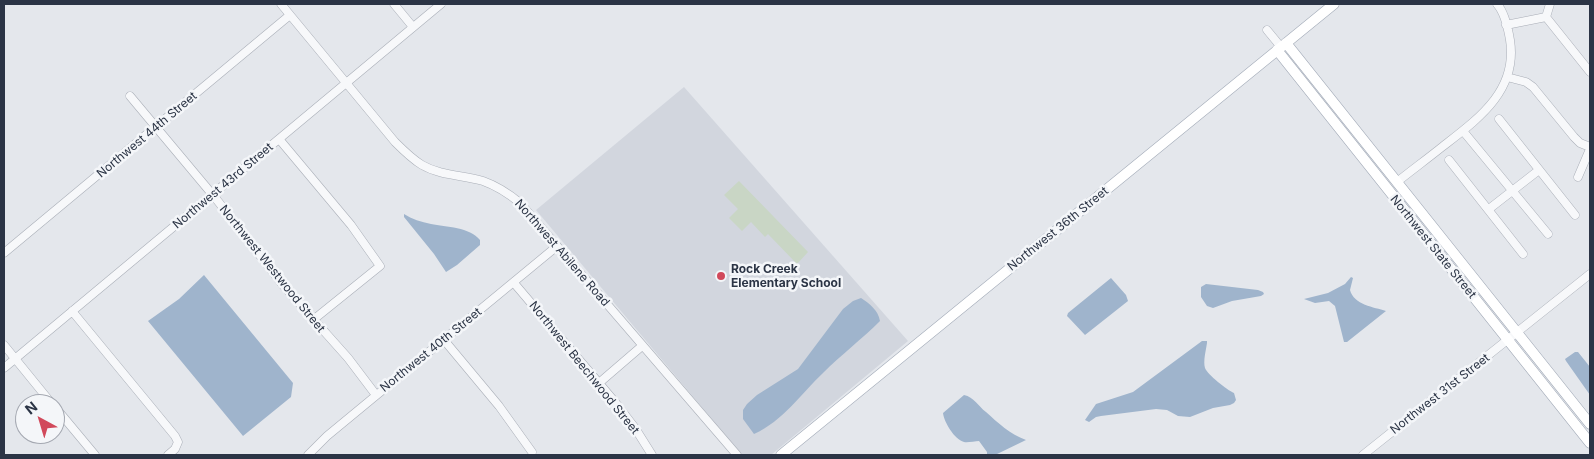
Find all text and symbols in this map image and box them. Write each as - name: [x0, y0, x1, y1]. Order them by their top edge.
- street label: Northwest 44th Street: [94, 89, 200, 181]
- street label: Northwest 43rd Street: [170, 140, 276, 232]
- street label: Northwest 36th Street: [1005, 184, 1111, 274]
- street label: Northwest State Street: [1387, 192, 1479, 302]
- street label: Northwest Abilene Road: [512, 197, 612, 309]
- street label: Northwest Westwood Street: [216, 203, 328, 335]
- place label: Rock Creek Elementary School: [731, 262, 841, 290]
- marker: Rock Creek Elementary School: [715, 270, 727, 282]
- street label: Northwest Beechwood Street: [526, 299, 642, 437]
- street label: Northwest 40th Street: [378, 305, 484, 395]
- street label: Northwest 31st Street: [1388, 351, 1492, 437]
- north arrow: [15, 394, 65, 444]
- text: N: [21, 398, 40, 418]

